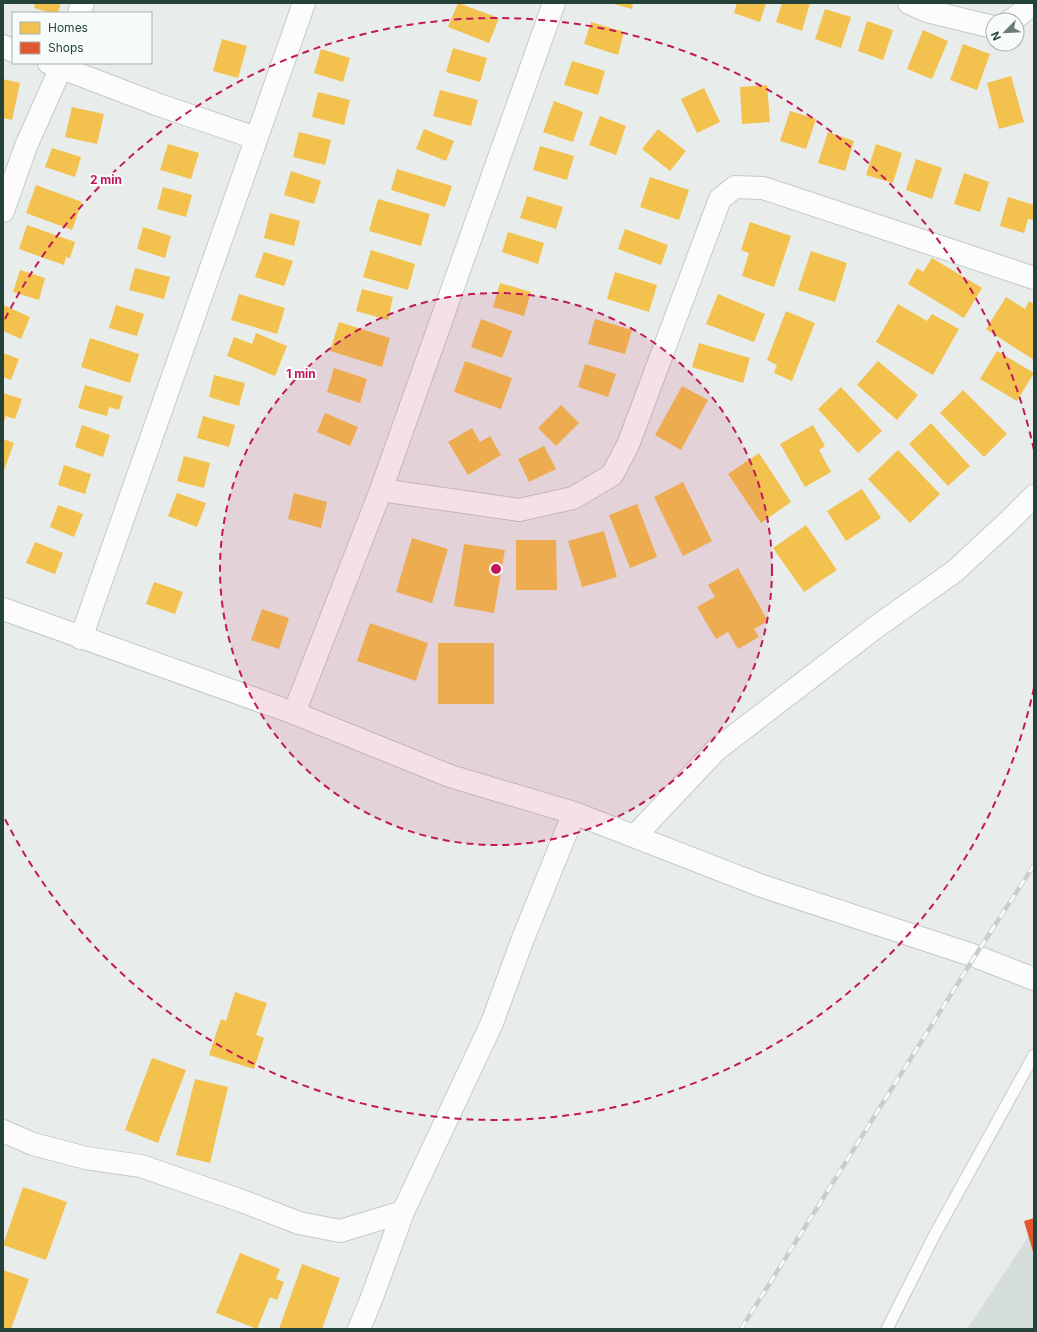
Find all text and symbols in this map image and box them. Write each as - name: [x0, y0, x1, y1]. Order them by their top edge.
- legend: [12, 12, 152, 64]
- north arrow: [985, 12, 1025, 52]
- text: Homes: [48, 20, 88, 35]
- text: N: [988, 29, 1004, 43]
- text: Shops: [48, 40, 84, 55]
- text: 2 min: [90, 172, 122, 187]
- text: 1 min: [286, 366, 316, 381]
- centre of rings: [489, 562, 503, 576]

